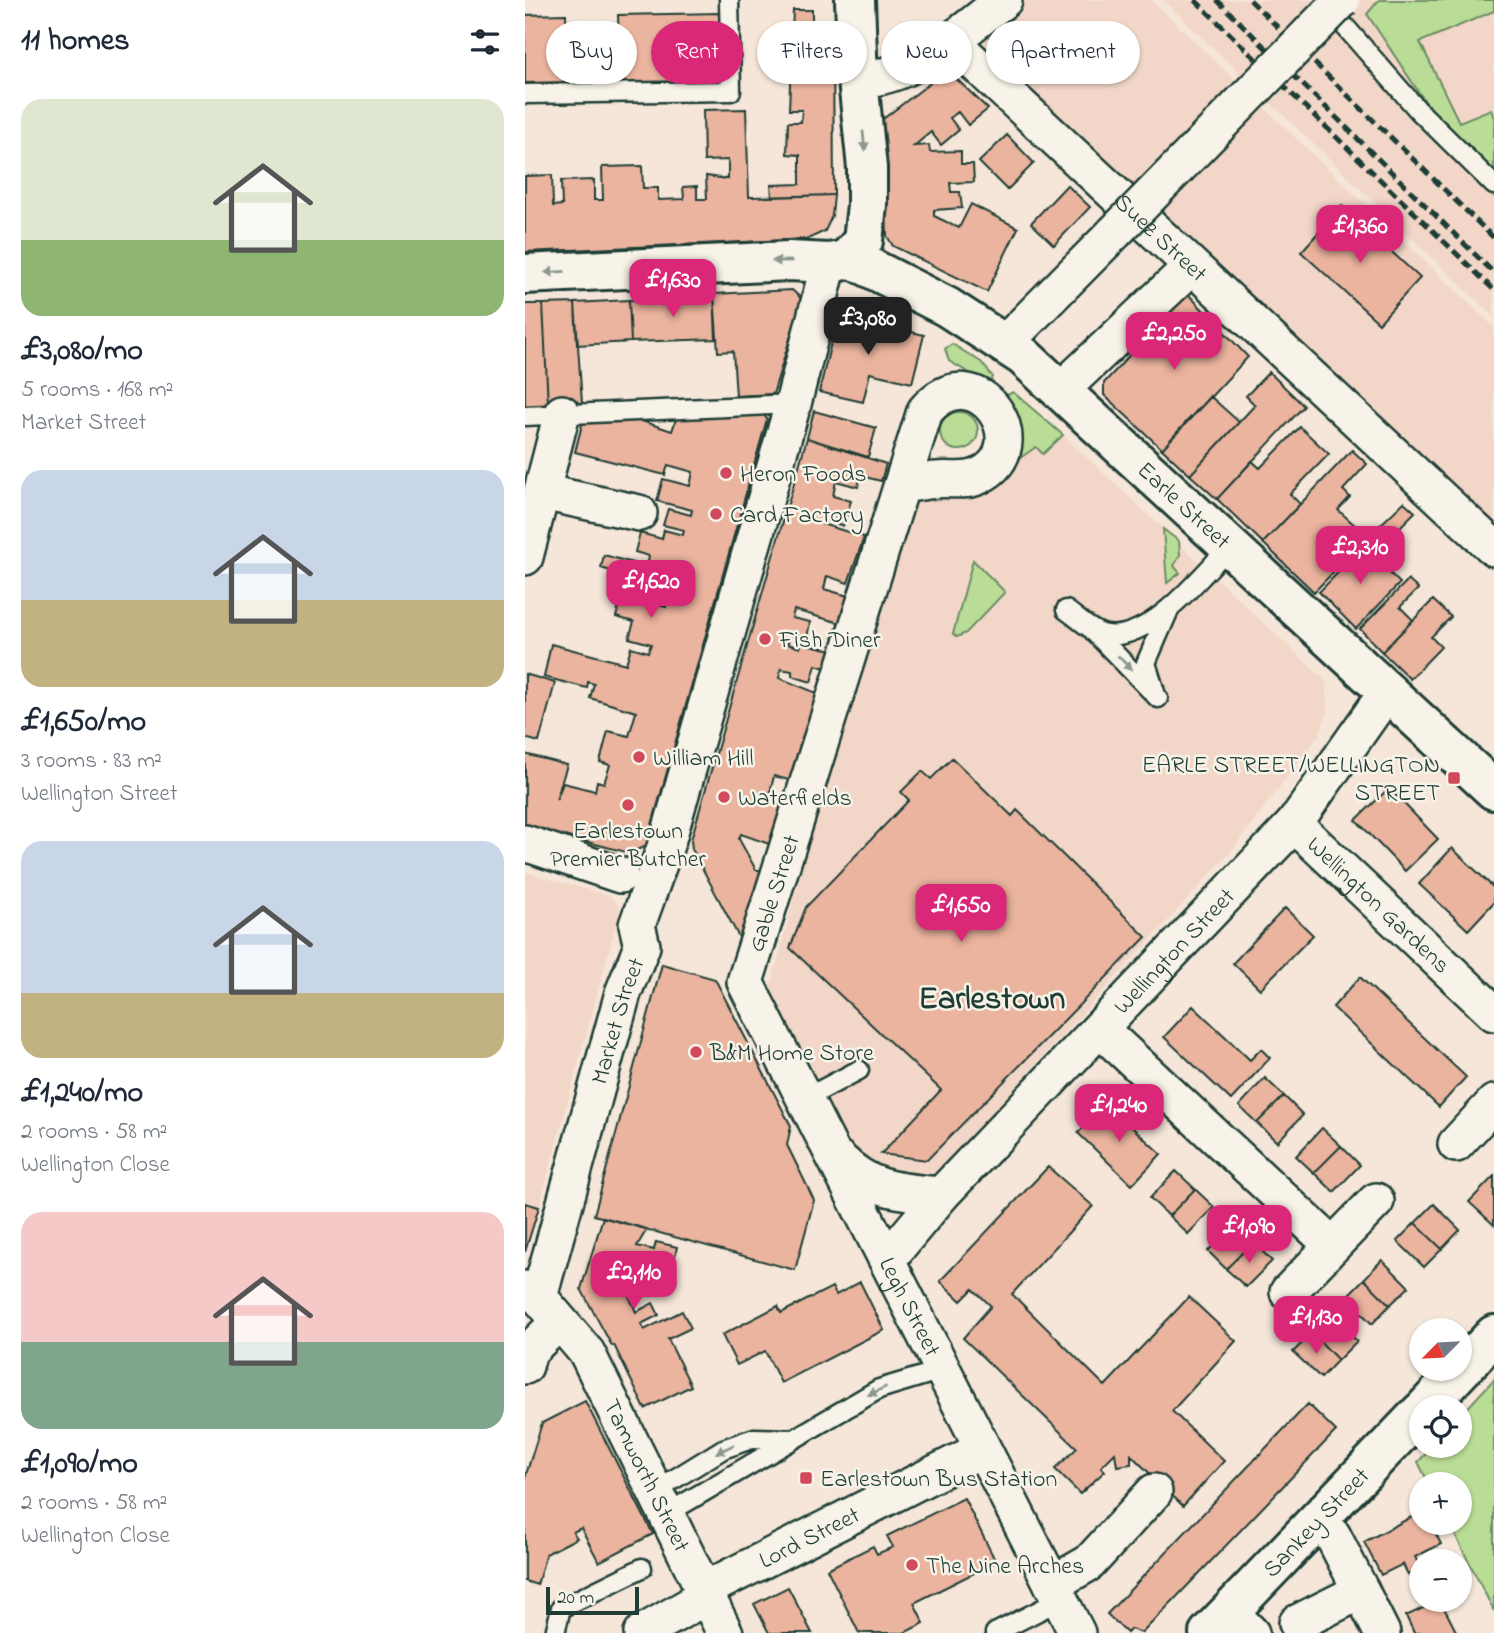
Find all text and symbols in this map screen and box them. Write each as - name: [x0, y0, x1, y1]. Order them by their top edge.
- text: 11 homes: [21, 20, 129, 64]
- chip: Buy: [546, 21, 637, 84]
- chip: Rent: [651, 21, 743, 84]
- chip: Filters: [757, 21, 867, 84]
- chip: New: [881, 21, 972, 84]
- chip: Apartment: [986, 21, 1140, 84]
- icon: filters: [466, 23, 504, 61]
- one-way arrow: [859, 131, 870, 153]
- icon: home: [200, 145, 326, 271]
- street label: Suez Street: [1105, 187, 1214, 292]
- pin: £1,360: [1303, 205, 1417, 265]
- text: £1,360: [1332, 211, 1388, 244]
- one-way arrow: [771, 256, 793, 267]
- pin: £1,630: [616, 260, 730, 319]
- text: £1,630: [645, 265, 701, 298]
- one-way arrow: [544, 267, 566, 278]
- pin: £3,080: [811, 298, 925, 357]
- text: £3,080: [840, 303, 896, 336]
- pin: £2,250: [1117, 312, 1231, 372]
- text: £2,250: [1142, 318, 1206, 351]
- text: £3,080/mo: [21, 330, 143, 374]
- text: 5 rooms · 168 m²: [21, 374, 173, 407]
- text: Market Street: [21, 407, 146, 440]
- street label: Earle Street: [1128, 454, 1237, 559]
- place label: Heron Foods: [740, 458, 867, 493]
- marker: Heron Foods: [718, 465, 734, 481]
- place label: Card Factory: [730, 499, 864, 535]
- marker: Card Factory: [708, 506, 724, 522]
- icon: home: [200, 516, 326, 642]
- pin: £2,310: [1303, 526, 1417, 586]
- text: £2,310: [1332, 532, 1388, 565]
- pin: £1,620: [594, 560, 708, 620]
- text: £1,620: [622, 566, 680, 599]
- place label: Fish Diner: [778, 624, 881, 659]
- marker: Fish Diner: [757, 631, 773, 647]
- one-way arrow: [1116, 654, 1132, 671]
- text: £1,650/mo: [21, 701, 146, 745]
- place label: William Hill: [653, 742, 753, 777]
- text: 3 rooms · 83 m²: [21, 745, 162, 778]
- marker: William Hill: [631, 749, 647, 765]
- place label: EARLE STREET/WELLINGTON STREET: [1142, 749, 1440, 812]
- marker: EARLE STREET/WELLINGTON STREET: [1446, 770, 1462, 786]
- text: Wellington Street: [21, 778, 177, 811]
- place label: Waterfields: [738, 782, 852, 817]
- marker: Waterfields: [716, 789, 732, 805]
- marker: Earlestown Premier Butcher: [620, 797, 636, 813]
- place label: Earlestown Premier Butcher: [550, 815, 707, 878]
- street label: Wellington Gardens: [1297, 829, 1457, 983]
- street label: Gable Street: [740, 831, 811, 957]
- street label: Wellington Street: [1106, 881, 1244, 1023]
- pin: £1,650: [904, 884, 1018, 944]
- icon: home: [200, 887, 326, 1013]
- text: £1,650: [932, 890, 991, 923]
- street label: Market Street: [584, 953, 655, 1089]
- district label: Earlestown: [919, 977, 1066, 1024]
- place label: B&M Home Store: [709, 1037, 874, 1072]
- marker: B&M Home Store: [688, 1044, 704, 1060]
- text: £1,240/mo: [21, 1072, 143, 1116]
- pin: £1,240: [1062, 1084, 1176, 1144]
- text: £1,240: [1091, 1090, 1147, 1123]
- text: 2 rooms · 58 m²: [21, 1116, 167, 1149]
- text: Wellington Close: [21, 1149, 170, 1182]
- pin: £1,090: [1192, 1206, 1306, 1265]
- text: £1,090: [1223, 1211, 1275, 1244]
- pin: £2,110: [577, 1252, 691, 1311]
- street label: Legh Street: [868, 1252, 948, 1363]
- text: £2,110: [607, 1257, 661, 1290]
- icon: home: [200, 1258, 326, 1384]
- pin: £1,130: [1259, 1296, 1373, 1356]
- text: £1,130: [1290, 1302, 1342, 1335]
- north arrow: [1409, 1318, 1472, 1381]
- map controls: [1409, 1318, 1472, 1612]
- one-way arrow: [867, 1385, 887, 1397]
- street label: Tamworth Street: [592, 1394, 698, 1559]
- button: locate: [1409, 1395, 1472, 1458]
- text: £1,090/mo: [21, 1443, 138, 1487]
- one-way arrow: [715, 1444, 735, 1455]
- street label: Sankey Street: [1256, 1460, 1379, 1587]
- place label: Earlestown Bus Station: [820, 1463, 1057, 1498]
- marker: Earlestown Bus Station: [798, 1470, 814, 1486]
- button: +: [1409, 1472, 1472, 1535]
- text: 2 rooms · 58 m²: [21, 1487, 167, 1520]
- street label: Lord Street: [754, 1499, 867, 1579]
- text: Wellington Close: [21, 1520, 170, 1553]
- button: −: [1409, 1549, 1472, 1612]
- place label: The Nine Arches: [926, 1550, 1084, 1585]
- marker: The Nine Arches: [904, 1557, 920, 1573]
- scale bar: [546, 1584, 639, 1616]
- text: 20 m: [557, 1585, 594, 1612]

